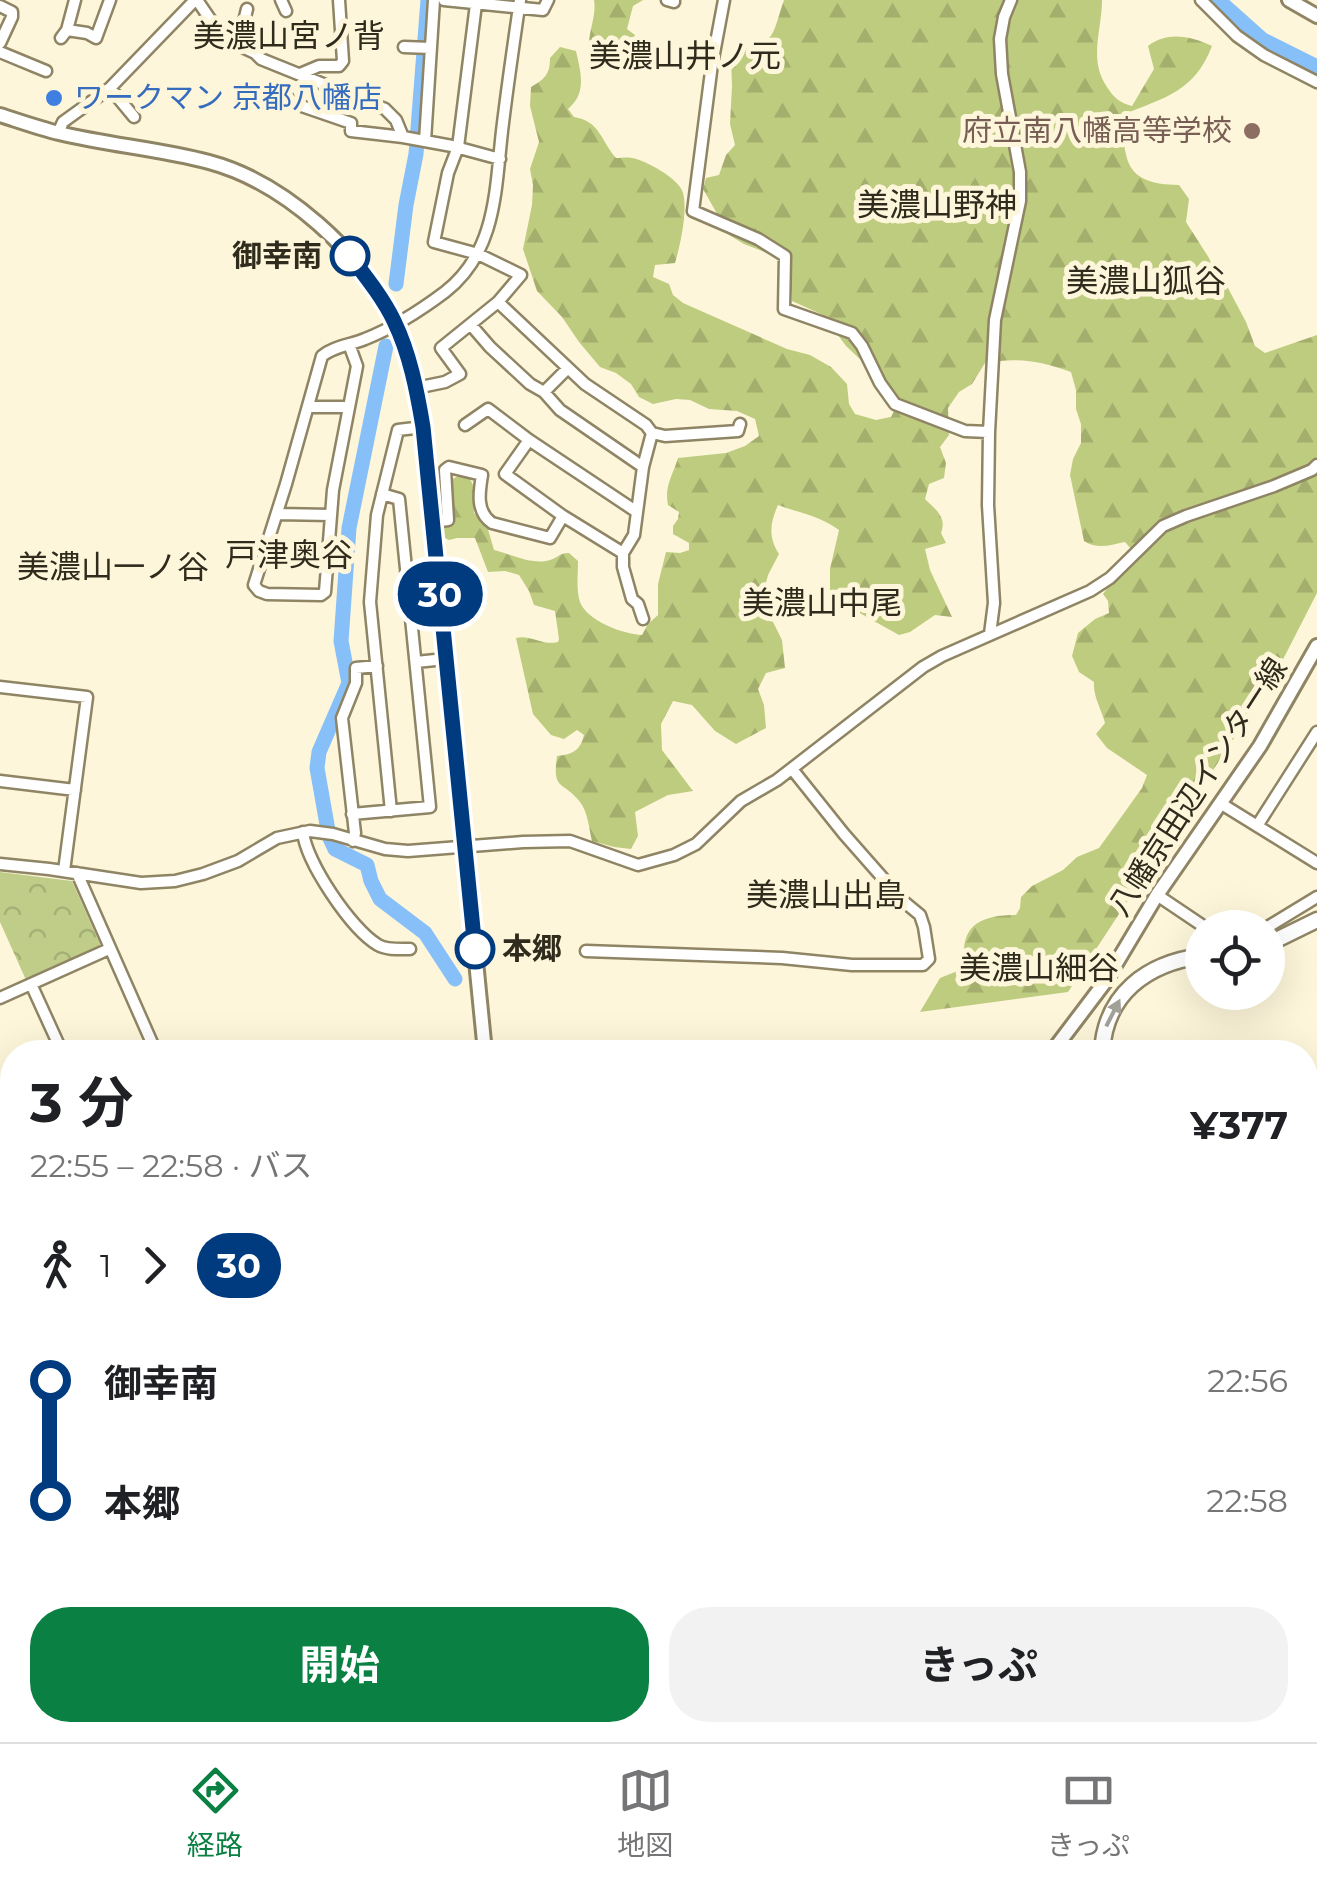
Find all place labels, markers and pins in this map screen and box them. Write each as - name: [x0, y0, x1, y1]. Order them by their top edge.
- place label: ワークマン 京都八幡店: [74, 79, 382, 116]
- marker: ワークマン 京都八幡店: [43, 87, 65, 109]
- place label: 府立南八幡高等学校: [962, 112, 1232, 149]
- marker: 府立南八幡高等学校: [1241, 120, 1263, 142]
- place label: 御幸南: [232, 237, 322, 274]
- marker: 御幸南: [331, 237, 369, 275]
- marker: 本郷: [456, 930, 494, 968]
- place label: 本郷: [502, 930, 562, 967]

